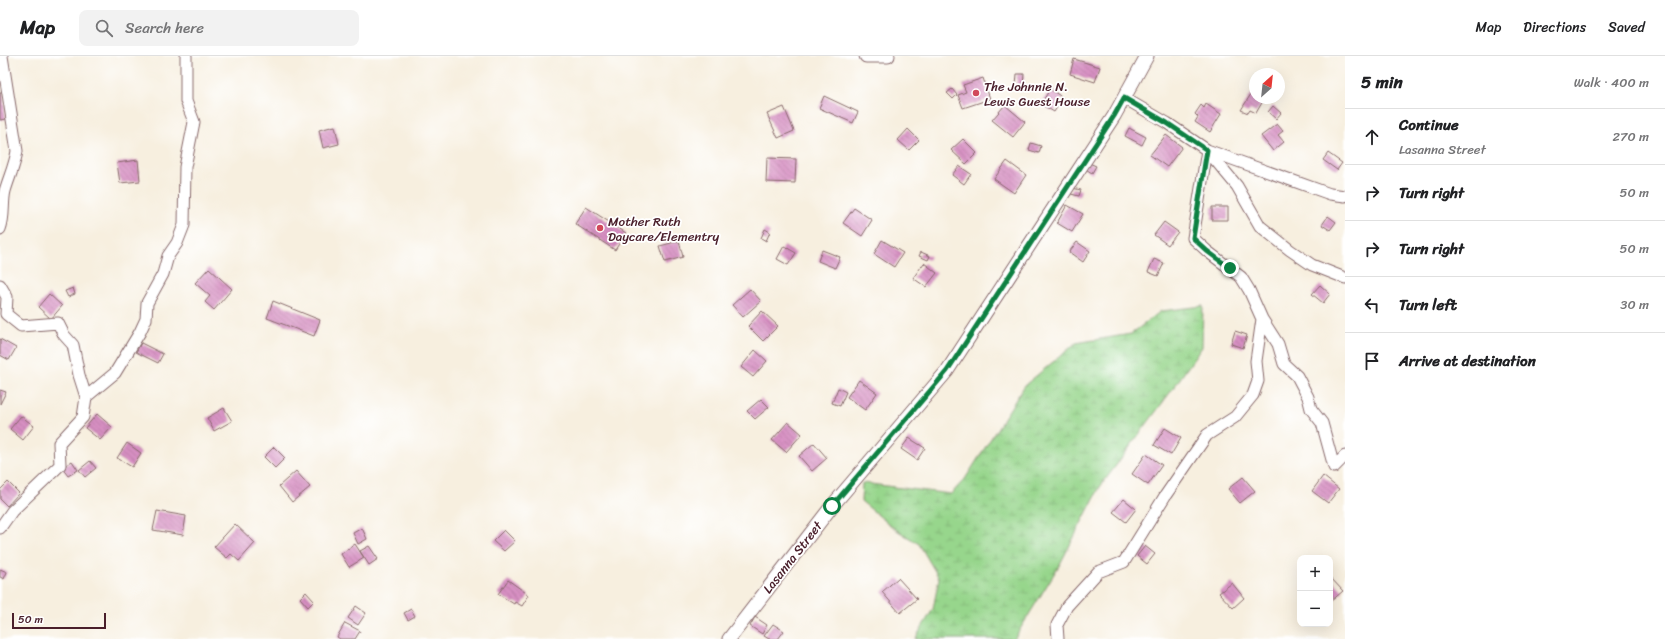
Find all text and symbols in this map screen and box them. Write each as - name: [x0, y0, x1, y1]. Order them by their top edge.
- search box: [79, 10, 359, 46]
- text: Map: [20, 11, 55, 44]
- text: Search here: [125, 15, 204, 41]
- text: Map: [1475, 15, 1501, 40]
- text: Directions: [1523, 15, 1586, 40]
- text: Saved: [1608, 15, 1645, 40]
- icon: search: [93, 17, 115, 39]
- text: 5 min: [1361, 67, 1403, 97]
- north arrow: [1249, 68, 1285, 104]
- text: Walk · 400 m: [1574, 71, 1649, 94]
- place label: The Johnnie N. Lewis Guest House: [984, 75, 1091, 113]
- marker: The Johnnie N. Lewis Guest House: [971, 88, 981, 98]
- text: Continue: [1399, 112, 1459, 138]
- text: 270 m: [1612, 125, 1649, 148]
- icon: ahead: [1361, 126, 1383, 148]
- text: Lasanna Street: [1399, 138, 1486, 161]
- text: Turn right: [1399, 180, 1464, 206]
- text: 50 m: [1619, 181, 1649, 204]
- icon: right: [1361, 182, 1383, 204]
- place label: Mother Ruth Daycare/Elementry: [608, 210, 719, 248]
- marker: Mother Ruth Daycare/Elementry: [595, 223, 605, 233]
- text: Turn right: [1399, 236, 1464, 262]
- text: 50 m: [1619, 237, 1649, 260]
- icon: right: [1361, 238, 1383, 260]
- route end: [1221, 259, 1239, 277]
- text: Turn left: [1399, 292, 1457, 318]
- text: 30 m: [1620, 293, 1649, 316]
- icon: left: [1361, 294, 1383, 316]
- text: Arrive at destination: [1399, 348, 1536, 374]
- icon: arrive: [1361, 350, 1383, 372]
- route start: [823, 497, 841, 515]
- street label: Lasanna Street: [757, 515, 829, 599]
- map controls: [1297, 555, 1333, 627]
- button: +: [1297, 555, 1333, 591]
- button: −: [1297, 591, 1333, 627]
- text: 50 m: [18, 610, 43, 629]
- scale bar: [12, 611, 106, 630]

